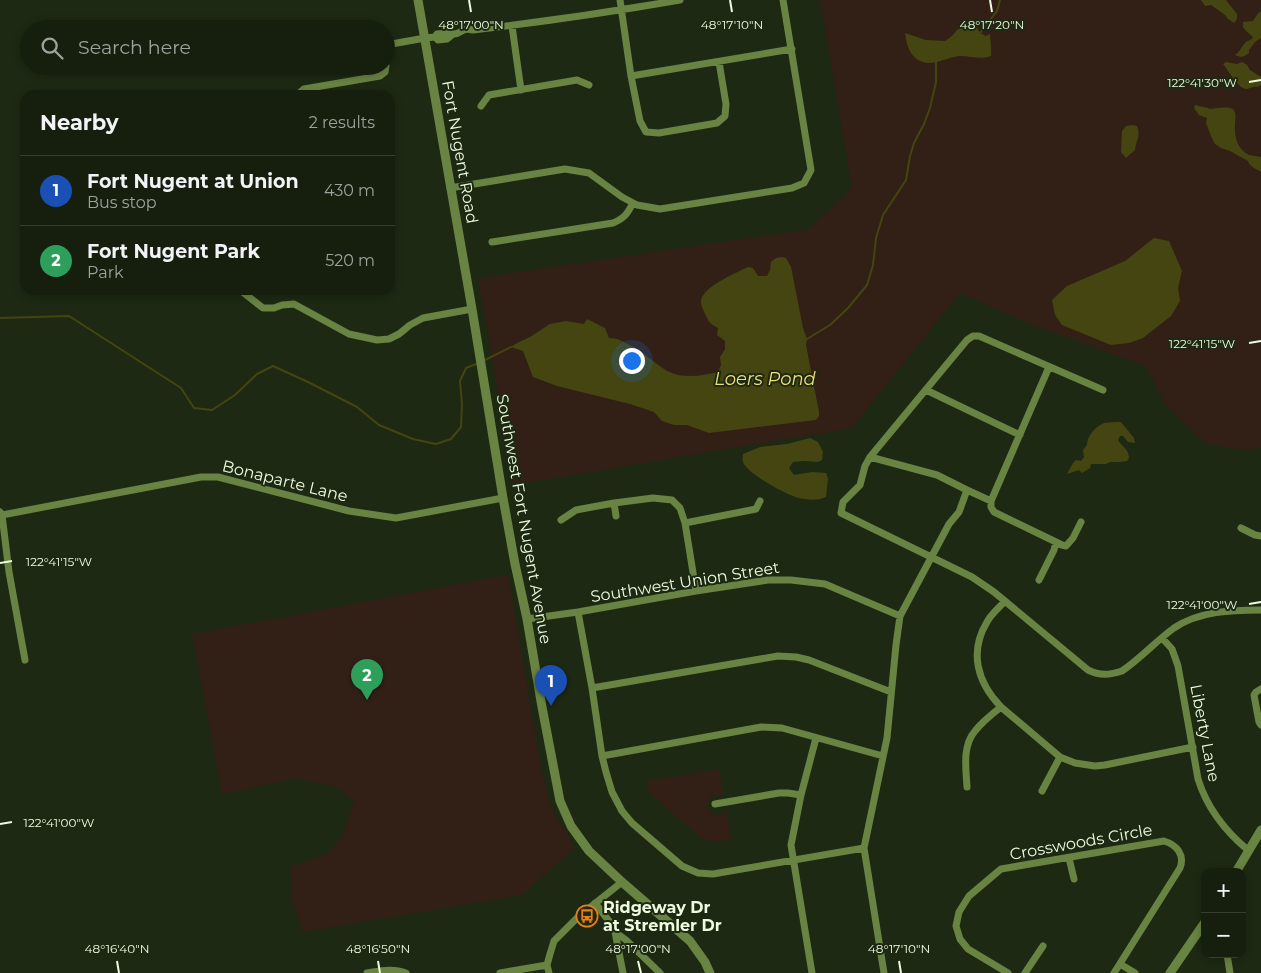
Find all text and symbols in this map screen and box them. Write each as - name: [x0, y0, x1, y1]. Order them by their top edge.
- text: 48°17'00"N: [438, 17, 504, 32]
- text: 48°17'10"N: [701, 17, 763, 32]
- text: 48°17'20"N: [960, 17, 1024, 32]
- search box: [20, 20, 395, 75]
- icon: search: [38, 34, 66, 62]
- text: Search here: [78, 36, 191, 59]
- text: 122°41'30"W: [1167, 75, 1237, 90]
- street label: Fort Nugent Road: [438, 79, 482, 225]
- text: Nearby: [40, 110, 119, 135]
- text: 2 results: [309, 113, 375, 132]
- text: Fort Nugent at Union: [87, 170, 299, 193]
- text: 1: [53, 181, 59, 200]
- text: 430 m: [324, 181, 375, 200]
- text: Bus stop: [87, 193, 157, 212]
- text: Fort Nugent Park: [87, 240, 260, 263]
- text: 2: [51, 251, 61, 270]
- text: 520 m: [325, 251, 375, 270]
- text: Park: [87, 263, 124, 282]
- text: 122°41'15"W: [1169, 336, 1235, 351]
- your location: [619, 348, 645, 374]
- water label: Loers Pond: [714, 368, 817, 390]
- street label: Southwest Fort Nugent Avenue: [493, 393, 555, 645]
- street label: Bonaparte Lane: [220, 456, 350, 506]
- text: 122°41'15"W: [26, 554, 92, 569]
- street label: Southwest Union Street: [589, 558, 781, 606]
- text: 122°41'00"W: [1167, 597, 1237, 612]
- pin: 2: [351, 659, 383, 700]
- pin: 1: [535, 665, 567, 706]
- street label: Liberty Lane: [1186, 683, 1224, 783]
- text: 122°41'00"W: [24, 815, 94, 830]
- street label: Crosswoods Circle: [1008, 820, 1154, 864]
- map controls: [1201, 868, 1246, 958]
- button: +: [1201, 868, 1246, 913]
- place label: Ridgeway Dr at Stremler Dr: [603, 898, 722, 935]
- bus stop icon: Ridgeway Dr at Stremler Dr: [575, 904, 599, 928]
- button: −: [1201, 913, 1246, 958]
- text: 48°16'40"N: [85, 941, 149, 956]
- text: 48°16'50"N: [346, 941, 410, 956]
- text: 48°17'00"N: [605, 941, 671, 956]
- text: 48°17'10"N: [868, 941, 930, 956]

